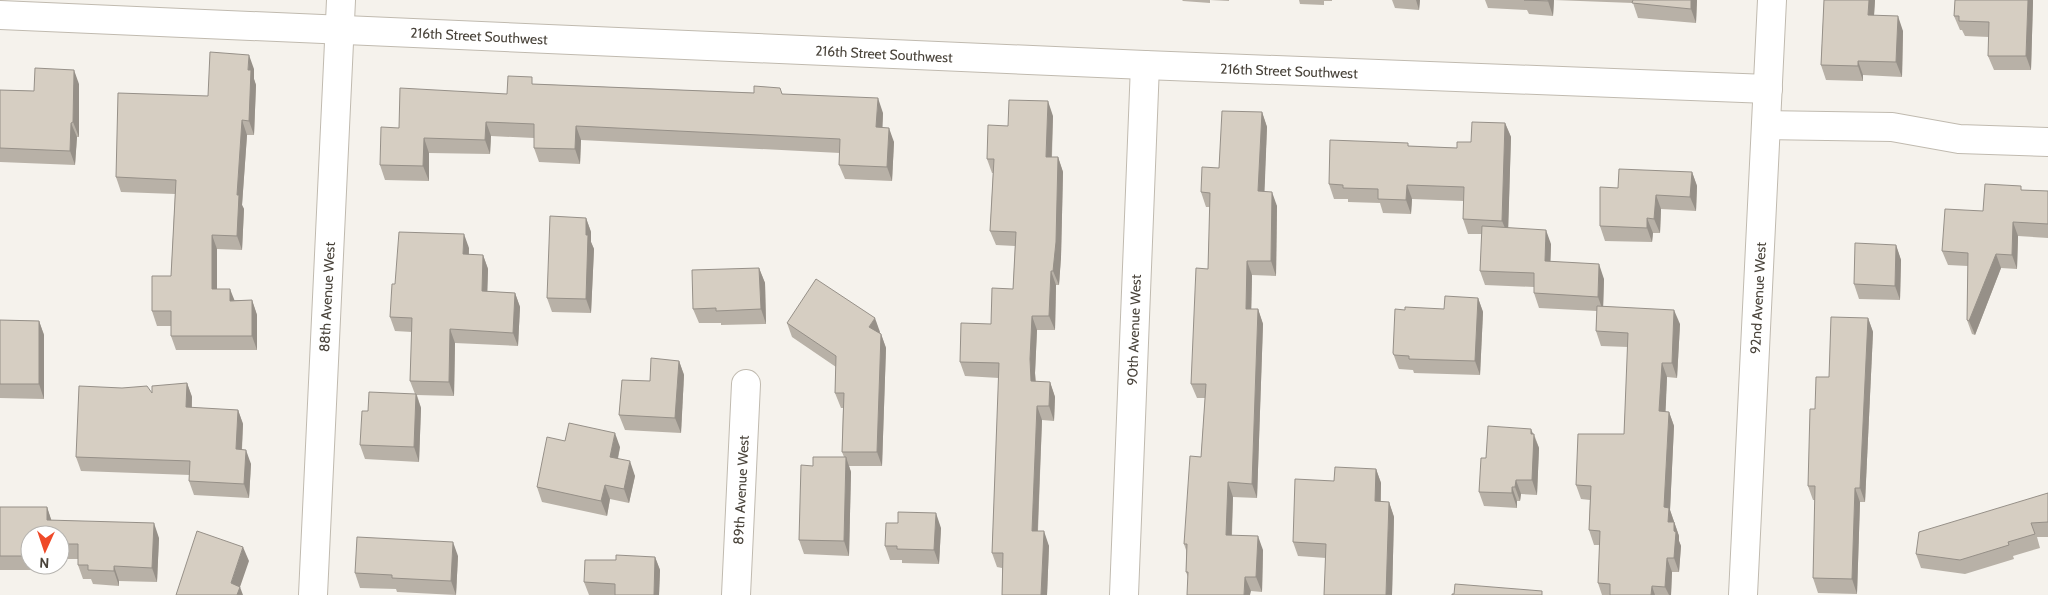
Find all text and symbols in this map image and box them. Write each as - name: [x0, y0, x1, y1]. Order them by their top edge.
- street label: 216th Street Southwest: [410, 23, 548, 49]
- street label: 216th Street Southwest: [815, 41, 953, 67]
- street label: 216th Street Southwest: [1220, 60, 1358, 82]
- street label: 88th Avenue West: [315, 241, 339, 353]
- street label: 92nd Avenue West: [1746, 241, 1770, 354]
- street label: 90th Avenue West: [1123, 274, 1145, 386]
- street label: 89th Avenue West: [729, 434, 753, 545]
- north arrow: [20, 525, 70, 575]
- text: N: [39, 554, 50, 572]

